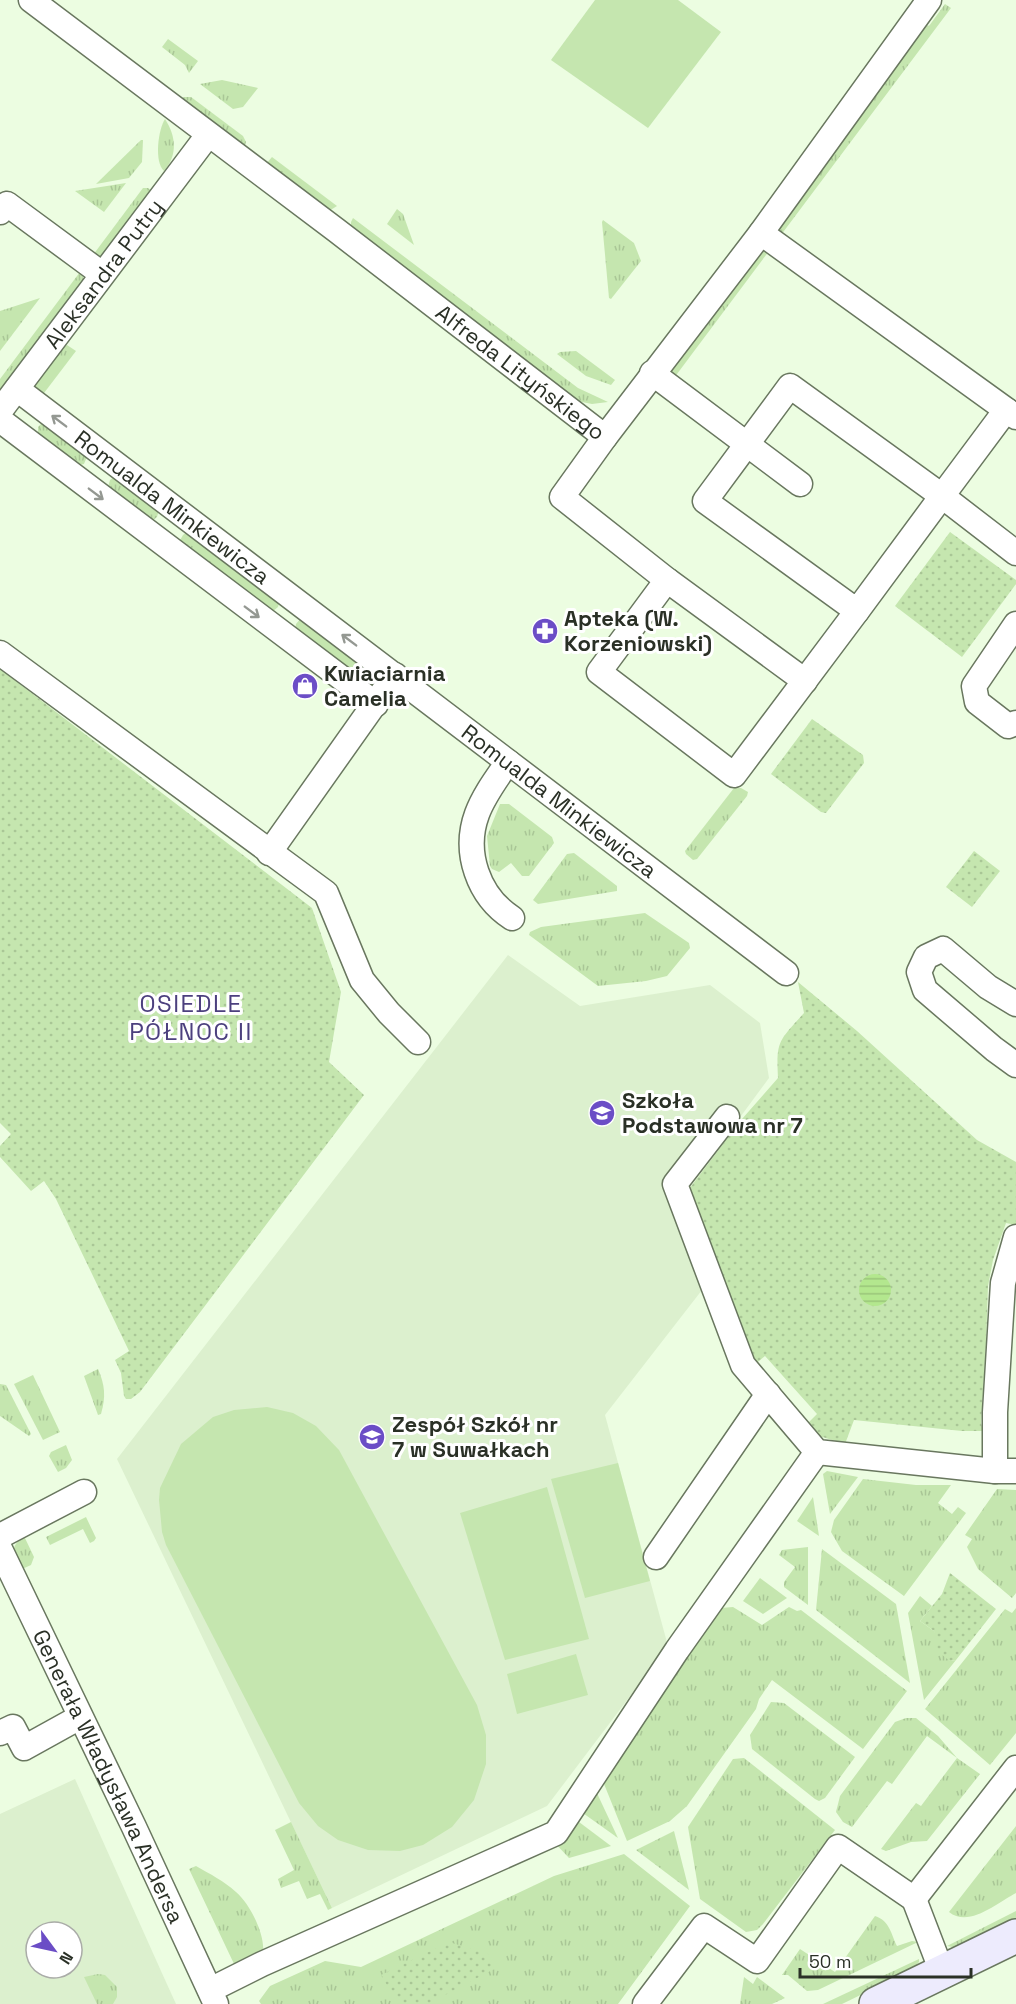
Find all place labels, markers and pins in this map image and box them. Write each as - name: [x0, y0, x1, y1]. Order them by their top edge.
- place label: Apteka (W. Korzeniowski): [564, 604, 712, 657]
- pharmacy icon: Apteka (W. Korzeniowski): [530, 616, 560, 646]
- place label: Kwiaciarnia Camelia: [324, 659, 446, 712]
- shop icon: Kwiaciarnia Camelia: [290, 671, 320, 701]
- place label: Szkoła Podstawowa nr 7: [622, 1086, 803, 1139]
- school or university icon: Szkoła Podstawowa nr 7: [587, 1098, 617, 1128]
- place label: Zespół Szkół nr 7 w Suwałkach: [392, 1410, 558, 1463]
- school or university icon: Zespół Szkół nr 7 w Suwałkach: [357, 1422, 387, 1452]

